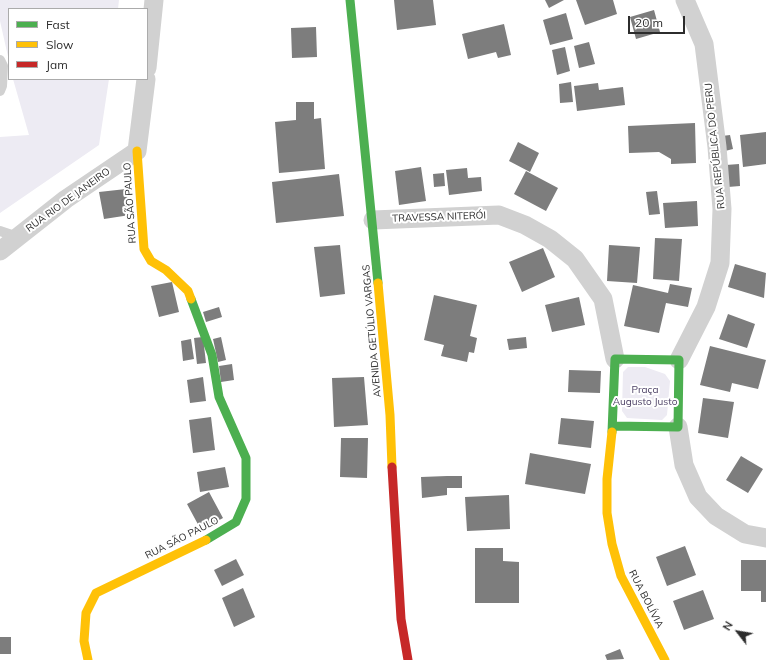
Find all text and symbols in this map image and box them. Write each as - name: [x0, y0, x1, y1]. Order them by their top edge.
- legend: [8, 8, 148, 80]
- scale bar: [630, 8, 687, 34]
- text: 20 m: [635, 15, 663, 30]
- text: Fast: [46, 17, 70, 32]
- text: Slow: [46, 37, 74, 52]
- text: Jam: [46, 57, 68, 72]
- street label: RUA REPÚBLICA DO PERU: [702, 82, 728, 210]
- street label: RUA SÃO PAULO: [121, 162, 139, 244]
- street label: RUA RIO DE JANEIRO: [24, 165, 112, 235]
- street label: TRAVESSA NITERÓI: [392, 209, 486, 225]
- street label: AVENIDA GETÚLIO VARGAS: [360, 264, 384, 398]
- park label: Praça Augusto Justo: [613, 384, 677, 408]
- street label: RUA SÃO PAULO: [143, 514, 221, 562]
- street label: RUA BOLÍVIA: [626, 568, 666, 630]
- north arrow: [718, 612, 758, 652]
- text: N: [720, 619, 736, 633]

